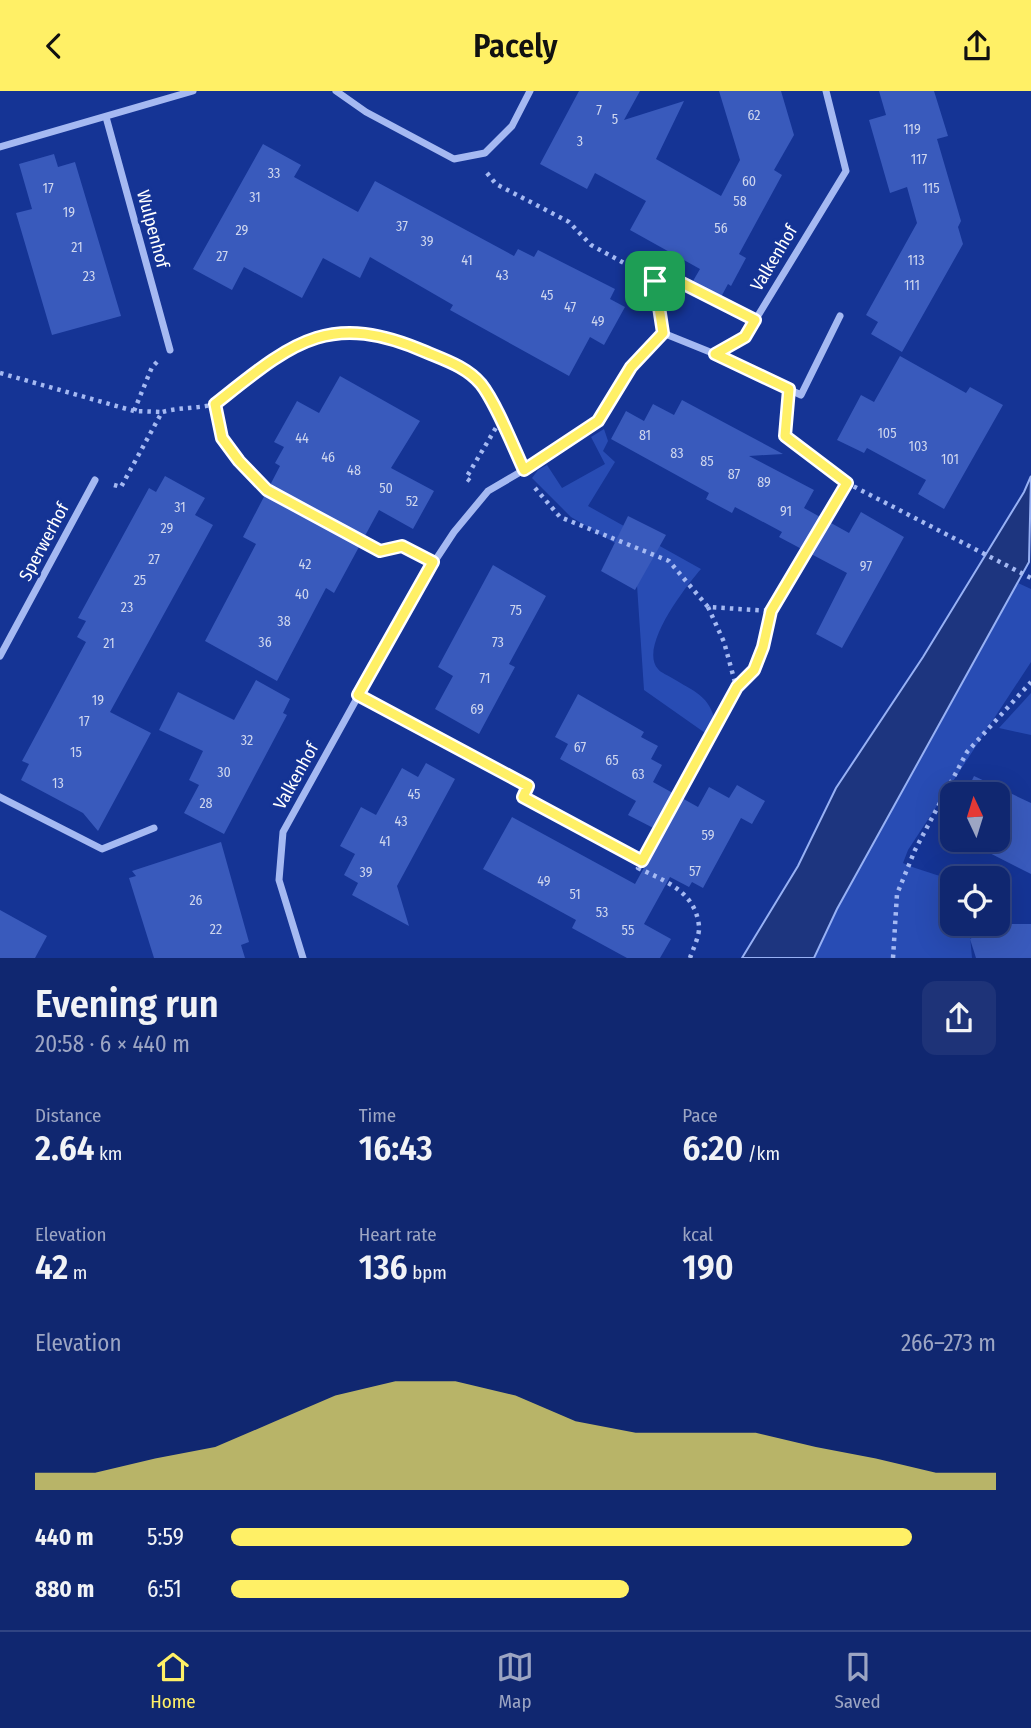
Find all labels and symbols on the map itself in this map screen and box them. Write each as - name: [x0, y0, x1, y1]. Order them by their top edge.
- house number: 7: [596, 102, 602, 119]
- house number: 62: [748, 107, 761, 124]
- house number: 5: [612, 111, 618, 128]
- house number: 119: [903, 121, 921, 138]
- house number: 3: [577, 133, 583, 150]
- house number: 117: [911, 151, 928, 168]
- house number: 33: [268, 165, 280, 182]
- house number: 60: [742, 173, 756, 190]
- house number: 17: [42, 180, 54, 197]
- house number: 115: [922, 180, 940, 197]
- street label: Wulpenhof: [132, 188, 174, 272]
- house number: 31: [249, 189, 261, 206]
- house number: 58: [733, 193, 747, 210]
- house number: 19: [63, 204, 75, 221]
- house number: 37: [396, 218, 408, 235]
- house number: 56: [714, 220, 728, 237]
- street label: Valkenhof: [746, 220, 803, 295]
- house number: 29: [236, 222, 249, 239]
- house number: 39: [421, 233, 434, 250]
- house number: 21: [71, 239, 83, 256]
- house number: 27: [216, 248, 228, 265]
- pin: [625, 251, 685, 311]
- house number: 41: [461, 252, 473, 269]
- house number: 113: [907, 252, 925, 269]
- house number: 43: [496, 267, 508, 284]
- house number: 23: [83, 268, 95, 285]
- house number: 111: [904, 277, 920, 294]
- house number: 45: [540, 287, 554, 304]
- house number: 47: [564, 299, 576, 316]
- house number: 49: [591, 313, 605, 330]
- house number: 105: [877, 425, 897, 442]
- house number: 81: [639, 427, 651, 444]
- house number: 44: [295, 430, 309, 447]
- house number: 103: [909, 438, 927, 455]
- house number: 83: [670, 445, 684, 462]
- house number: 46: [321, 449, 335, 466]
- house number: 101: [941, 451, 959, 468]
- house number: 85: [700, 453, 714, 470]
- house number: 48: [347, 462, 361, 479]
- house number: 87: [728, 466, 741, 483]
- house number: 89: [757, 474, 771, 491]
- house number: 50: [379, 480, 393, 497]
- house number: 52: [406, 493, 418, 510]
- street label: Sperwerhof: [14, 498, 74, 585]
- house number: 31: [174, 499, 186, 516]
- house number: 91: [780, 503, 792, 520]
- house number: 29: [161, 520, 174, 537]
- house number: 27: [148, 551, 160, 568]
- house number: 42: [299, 556, 311, 573]
- house number: 97: [860, 558, 872, 575]
- house number: 25: [134, 572, 146, 589]
- house number: 40: [295, 586, 309, 603]
- house number: 23: [121, 599, 133, 616]
- house number: 75: [510, 602, 522, 619]
- house number: 38: [277, 613, 291, 630]
- house number: 36: [258, 634, 272, 651]
- house number: 73: [492, 634, 504, 651]
- house number: 21: [103, 635, 115, 652]
- house number: 71: [480, 670, 490, 687]
- house number: 19: [92, 692, 104, 709]
- house number: 69: [470, 701, 484, 718]
- house number: 17: [78, 713, 90, 730]
- house number: 32: [241, 732, 253, 749]
- street label: Valkenhof: [269, 737, 324, 813]
- house number: 67: [574, 739, 586, 756]
- house number: 15: [70, 744, 82, 761]
- house number: 65: [605, 752, 619, 769]
- house number: 30: [217, 764, 231, 781]
- house number: 63: [631, 766, 645, 783]
- house number: 13: [52, 775, 64, 792]
- north arrow: [940, 782, 1010, 852]
- house number: 45: [407, 786, 421, 803]
- house number: 28: [199, 795, 213, 812]
- house number: 43: [395, 813, 407, 830]
- house number: 59: [701, 827, 715, 844]
- house number: 41: [379, 833, 391, 850]
- house number: 57: [689, 863, 701, 880]
- house number: 39: [360, 864, 373, 881]
- house number: 49: [537, 873, 551, 890]
- house number: 51: [569, 886, 581, 903]
- house number: 26: [189, 892, 203, 909]
- house number: 53: [596, 904, 608, 921]
- house number: 22: [210, 921, 222, 938]
- house number: 55: [622, 922, 634, 939]

